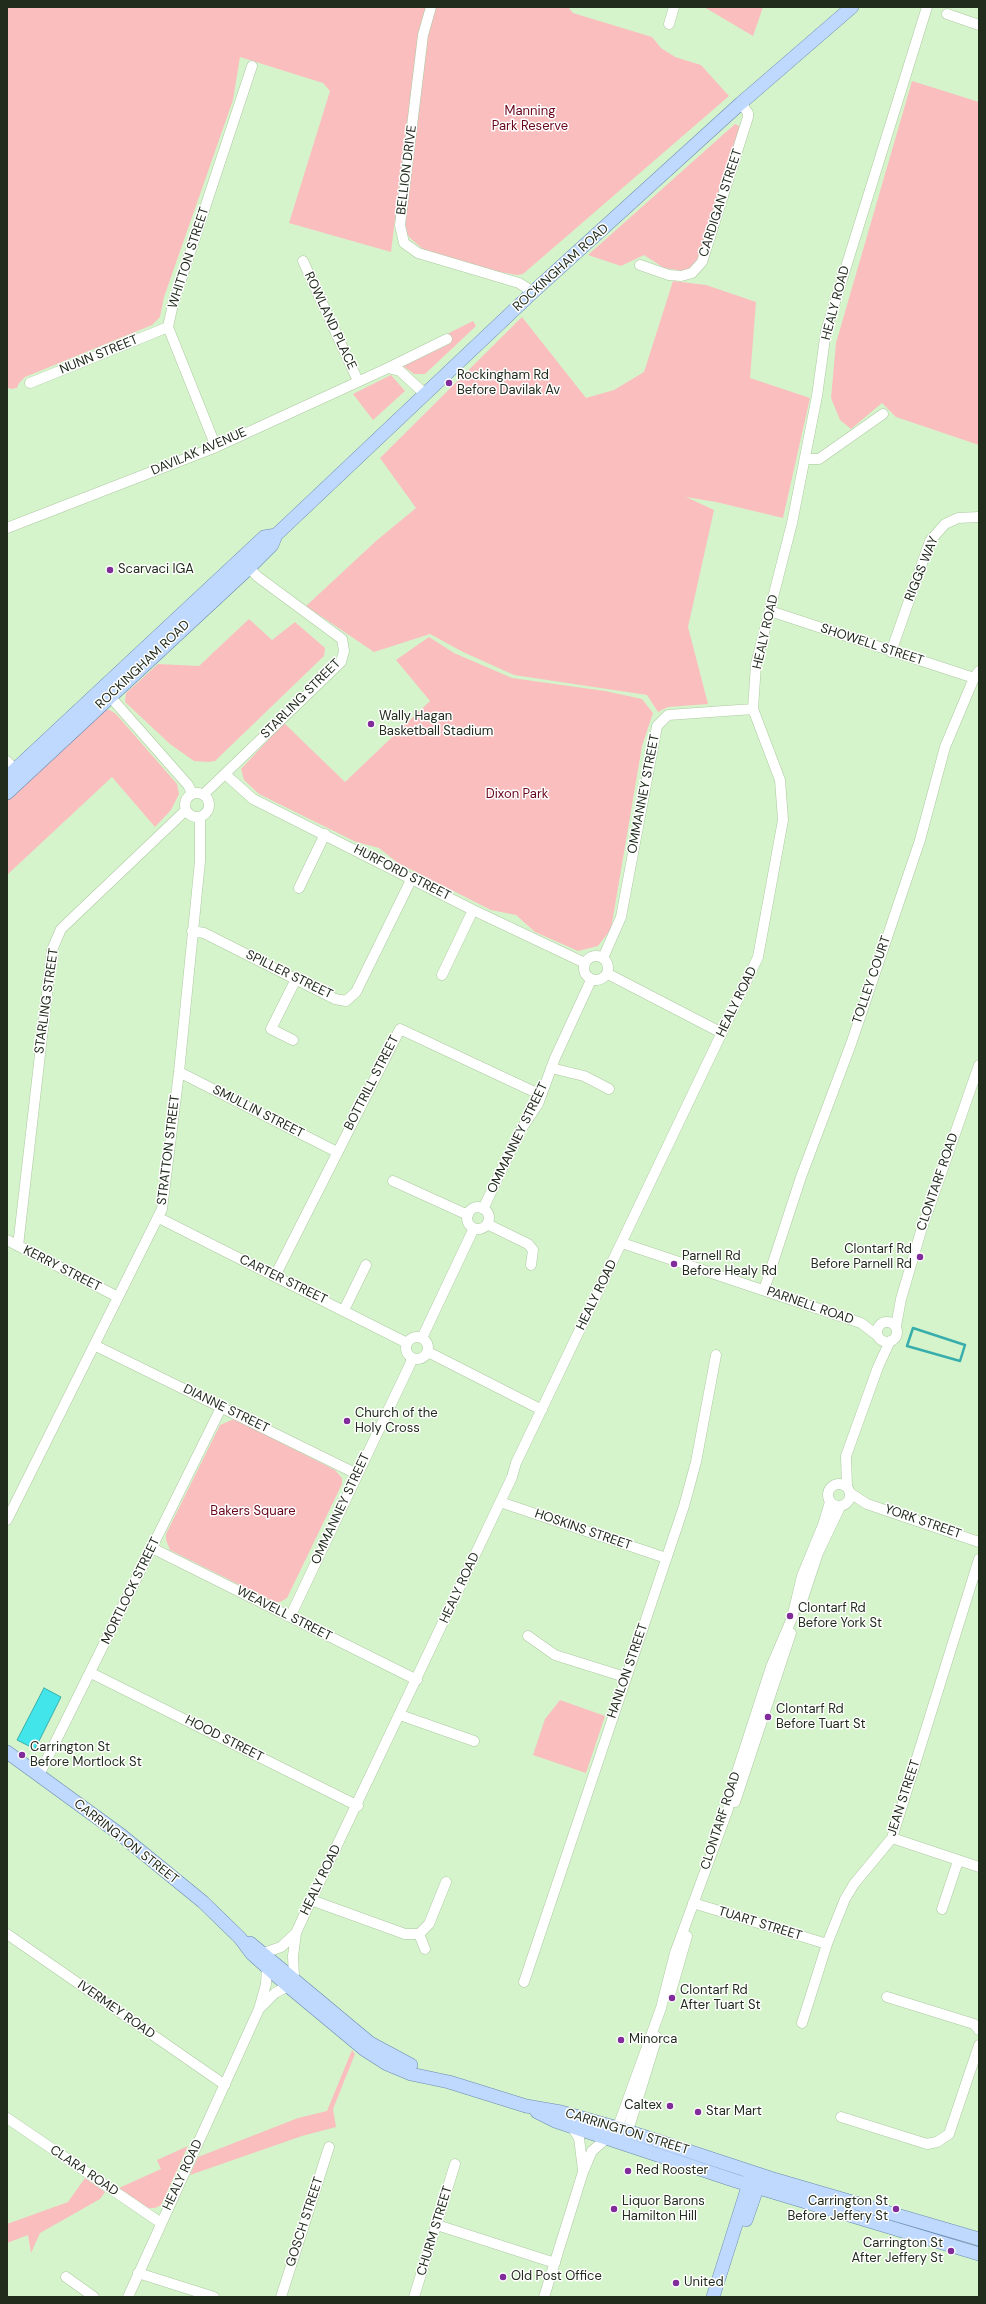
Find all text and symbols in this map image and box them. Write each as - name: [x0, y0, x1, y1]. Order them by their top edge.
- park label: Manning Park Reserve: [492, 104, 568, 135]
- street label: BELLION DRIVE: [394, 124, 420, 216]
- street label: CARDIGAN STREET: [696, 147, 746, 259]
- street label: WHITTON STREET: [165, 205, 213, 311]
- street label: ROCKINGHAM ROAD: [510, 221, 612, 315]
- street label: HEALY ROAD: [819, 264, 853, 342]
- street label: ROWLAND PLACE: [301, 270, 359, 372]
- street label: NUNN STREET: [57, 332, 141, 378]
- place label: Rockingham Rd Before Davilak Av: [457, 368, 560, 399]
- marker: Rockingham Rd Before Davilak Av: [444, 378, 454, 388]
- street label: DAVILAK AVENUE: [149, 425, 249, 479]
- street label: RIGGS WAY: [902, 534, 942, 604]
- place label: Scarvaci IGA: [118, 562, 194, 578]
- marker: Scarvaci IGA: [105, 565, 115, 575]
- street label: HEALY ROAD: [750, 593, 782, 671]
- street label: ROCKINGHAM ROAD: [93, 617, 193, 713]
- street label: SHOWELL STREET: [818, 621, 926, 669]
- street label: STARLING STREET: [258, 656, 344, 742]
- place label: Wally Hagan Basketball Stadium: [379, 709, 493, 740]
- marker: Wally Hagan Basketball Stadium: [366, 719, 376, 729]
- street label: OMMANNEY STREET: [625, 733, 663, 855]
- park label: Dixon Park: [486, 787, 548, 803]
- street label: HURFORD STREET: [351, 842, 453, 904]
- street label: TOLLEY COURT: [850, 934, 894, 1026]
- street label: STARLING STREET: [32, 947, 62, 1055]
- street label: SPILLER STREET: [243, 947, 335, 1003]
- street label: HEALY ROAD: [713, 964, 761, 1040]
- street label: BOTTRILL STREET: [341, 1033, 403, 1133]
- street label: OMMANNEY STREET: [484, 1080, 552, 1196]
- street label: SMULLIN STREET: [210, 1082, 306, 1142]
- street label: STRATTON STREET: [155, 1094, 183, 1206]
- street label: CLONTARF ROAD: [914, 1131, 962, 1233]
- place label: Clontarf Rd Before Parnell Rd: [811, 1242, 912, 1273]
- street label: KERRY STREET: [20, 1243, 104, 1295]
- place label: Parnell Rd Before Healy Rd: [682, 1249, 777, 1280]
- street label: CARTER STREET: [237, 1252, 329, 1308]
- marker: Clontarf Rd Before Parnell Rd: [915, 1252, 925, 1262]
- street label: HEALY ROAD: [573, 1257, 621, 1333]
- marker: Parnell Rd Before Healy Rd: [669, 1259, 679, 1269]
- street label: PARNELL ROAD: [764, 1284, 856, 1328]
- street label: DIANNE STREET: [180, 1381, 272, 1437]
- place label: Church of the Holy Cross: [355, 1406, 438, 1437]
- marker: Church of the Holy Cross: [342, 1416, 352, 1426]
- street label: OMMANNEY STREET: [308, 1451, 374, 1567]
- street label: YORK STREET: [883, 1502, 963, 1542]
- park label: Bakers Square: [210, 1504, 296, 1520]
- street label: HOSKINS STREET: [533, 1506, 633, 1554]
- street label: MORTLOCK STREET: [98, 1535, 164, 1647]
- street label: HEALY ROAD: [437, 1550, 483, 1626]
- street label: WEAVELL STREET: [234, 1583, 334, 1645]
- place label: Clontarf Rd Before York St: [798, 1601, 882, 1632]
- marker: Clontarf Rd Before York St: [785, 1611, 795, 1621]
- street label: HANLON STREET: [604, 1622, 652, 1720]
- place label: Clontarf Rd Before Tuart St: [776, 1702, 866, 1733]
- marker: Clontarf Rd Before Tuart St: [763, 1712, 773, 1722]
- street label: HOOD STREET: [182, 1713, 266, 1765]
- place label: Carrington St Before Mortlock St: [30, 1740, 142, 1771]
- marker: Carrington St Before Mortlock St: [17, 1750, 27, 1760]
- street label: JEAN STREET: [884, 1758, 924, 1838]
- street label: CLONTARF ROAD: [698, 1770, 744, 1872]
- street label: CARRINGTON STREET: [70, 1796, 182, 1888]
- street label: HEALY ROAD: [297, 1842, 345, 1918]
- street label: TUART STREET: [716, 1904, 804, 1944]
- street label: IVERMEY ROAD: [74, 1978, 158, 2042]
- place label: Clontarf Rd After Tuart St: [680, 1983, 761, 2014]
- marker: Clontarf Rd After Tuart St: [667, 1993, 677, 2003]
- place label: Minorca: [629, 2032, 677, 2048]
- marker: Minorca: [616, 2035, 626, 2045]
- place label: Caltex: [624, 2098, 662, 2114]
- marker: Caltex: [665, 2101, 675, 2111]
- place label: Star Mart: [706, 2104, 762, 2120]
- street label: CARRINGTON STREET: [563, 2106, 691, 2158]
- marker: Star Mart: [693, 2107, 703, 2117]
- street label: HEALY ROAD: [160, 2137, 206, 2213]
- street label: CLARA ROAD: [47, 2142, 121, 2200]
- place label: Red Rooster: [636, 2163, 708, 2179]
- marker: Red Rooster: [623, 2166, 633, 2176]
- street label: GOSCH STREET: [283, 2175, 327, 2269]
- street label: CHURM STREET: [414, 2184, 456, 2278]
- place label: Liquor Barons Hamilton Hill: [622, 2194, 705, 2225]
- place label: Carrington St Before Jeffery St: [788, 2194, 888, 2225]
- marker: Liquor Barons Hamilton Hill: [609, 2204, 619, 2214]
- marker: Carrington St Before Jeffery St: [891, 2204, 901, 2214]
- place label: Carrington St After Jeffery St: [852, 2236, 943, 2267]
- marker: Carrington St After Jeffery St: [946, 2246, 956, 2256]
- place label: Old Post Office: [511, 2269, 602, 2285]
- marker: Old Post Office: [498, 2272, 508, 2282]
- place label: United: [684, 2275, 724, 2291]
- marker: United: [671, 2278, 681, 2288]

